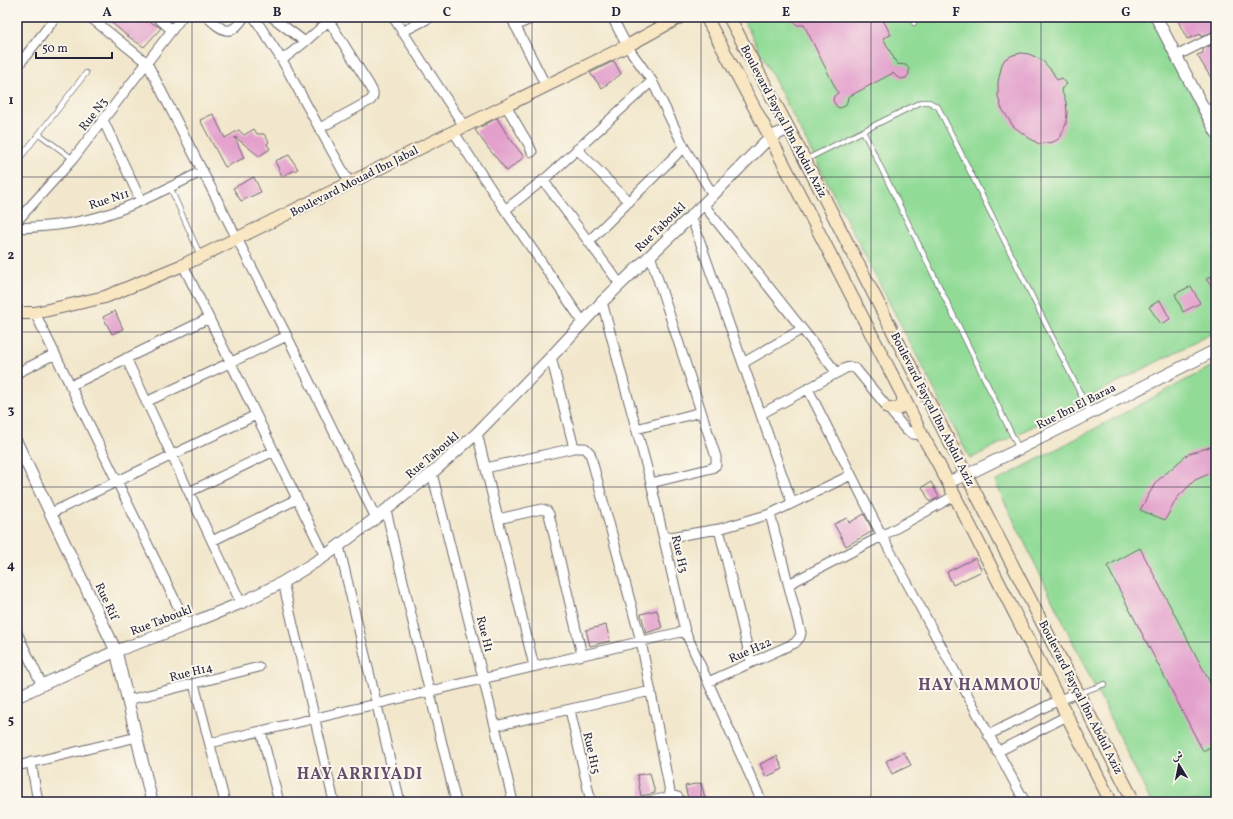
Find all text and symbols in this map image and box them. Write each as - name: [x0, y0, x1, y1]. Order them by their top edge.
- text: A: [102, 4, 112, 22]
- text: B: [273, 4, 282, 22]
- text: C: [443, 4, 451, 22]
- text: D: [611, 4, 621, 22]
- text: E: [782, 4, 790, 22]
- text: F: [952, 4, 960, 22]
- text: G: [1121, 4, 1131, 22]
- scale bar: [36, 34, 112, 60]
- text: 50 m: [42, 41, 68, 57]
- street label: Boulevard Fayçal Ibn Abdul Aziz: [736, 42, 830, 201]
- text: 1: [8, 92, 14, 110]
- street label: Rue N3: [76, 95, 112, 135]
- street label: Boulevard Mouad Ibn Jabal: [288, 142, 422, 221]
- street label: Rue N11: [87, 186, 131, 214]
- street label: Rue Taboukl: [632, 199, 690, 256]
- text: 2: [8, 247, 15, 265]
- street label: Boulevard Fayçal Ibn Abdul Aziz: [886, 330, 978, 489]
- street label: Rue Ibn El Baraa: [1034, 380, 1119, 434]
- text: 3: [8, 402, 15, 420]
- street label: Rue Taboukl: [403, 429, 463, 483]
- street label: Rue H3: [667, 534, 691, 575]
- text: 4: [7, 557, 15, 575]
- street label: Rue Rif: [91, 580, 122, 624]
- street label: Rue Taboukl: [128, 602, 195, 640]
- street label: Rue H1: [472, 614, 496, 654]
- street label: Boulevard Fayçal Ibn Abdul Aziz: [1034, 618, 1126, 777]
- street label: Rue H22: [727, 634, 774, 667]
- street label: Rue H14: [168, 660, 214, 686]
- district label: HAY HAMMOU: [918, 675, 1042, 697]
- text: 5: [8, 712, 14, 730]
- street label: Rue H15: [578, 731, 604, 776]
- north arrow: [1159, 745, 1199, 785]
- text: ش: [1171, 748, 1184, 765]
- district label: HAY ARRIYADI: [297, 764, 423, 786]

